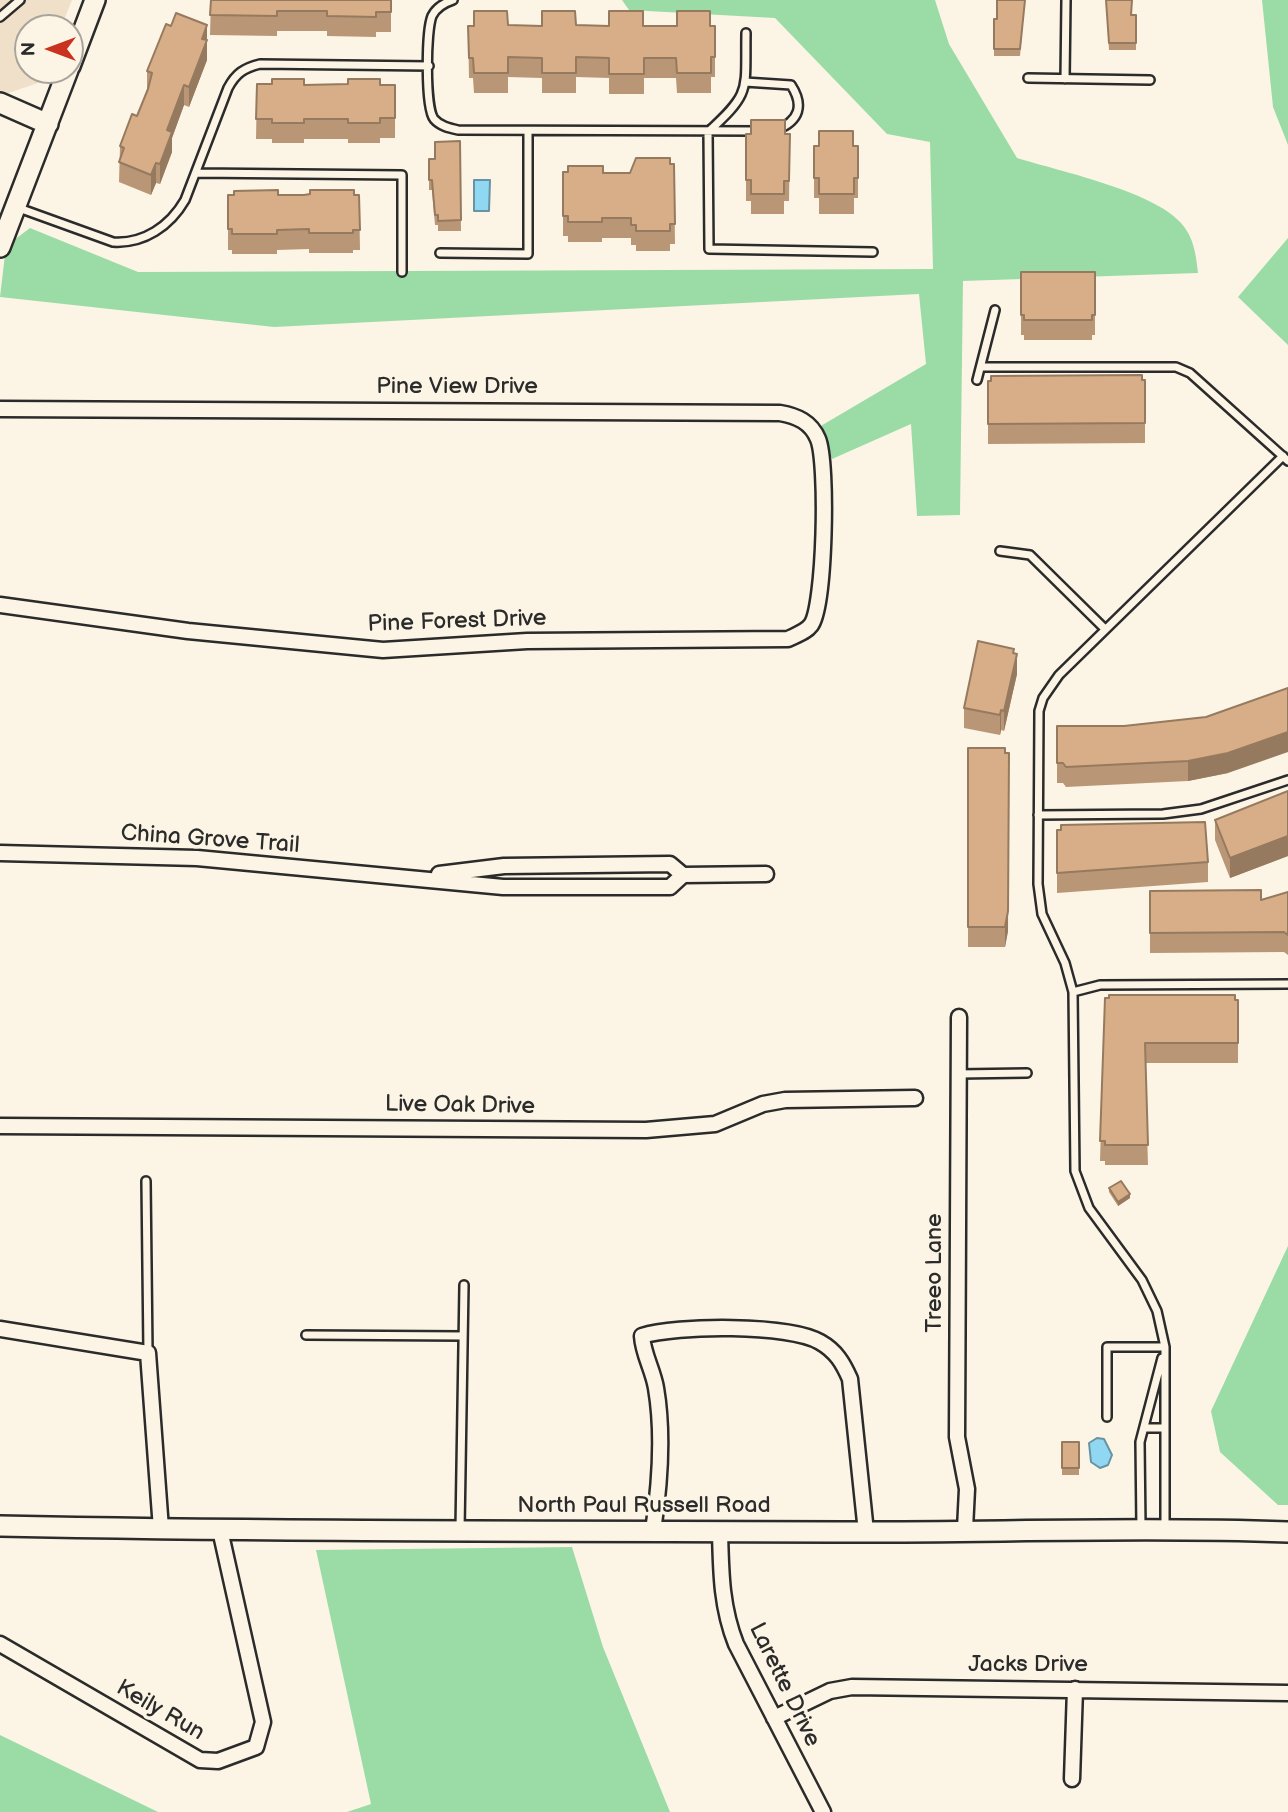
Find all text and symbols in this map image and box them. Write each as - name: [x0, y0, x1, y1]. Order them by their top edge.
- north arrow: [14, 14, 84, 84]
- text: N: [18, 42, 41, 56]
- street label: Pine View Drive: [376, 373, 538, 401]
- street label: Pine Forest Drive: [367, 605, 547, 639]
- street label: China Grove Trail: [120, 820, 300, 860]
- street label: Live Oak Drive: [385, 1091, 535, 1121]
- street label: Treeo Lane: [921, 1213, 949, 1333]
- street label: North Paul Russell Road: [517, 1492, 771, 1520]
- street label: Larette Drive: [742, 1619, 826, 1751]
- street label: Jacks Drive: [968, 1651, 1088, 1679]
- street label: Keily Run: [111, 1675, 209, 1747]

